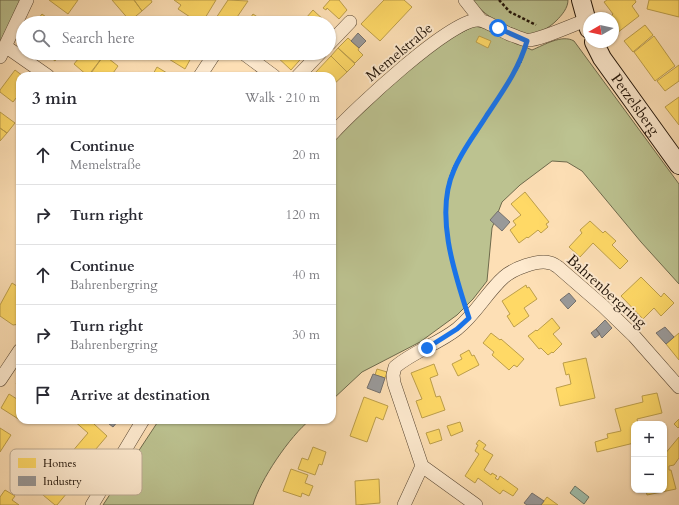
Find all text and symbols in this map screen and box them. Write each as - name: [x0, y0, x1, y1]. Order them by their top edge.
- north arrow: [583, 12, 619, 48]
- search box: [16, 16, 336, 60]
- street label: Memelstraße: [361, 18, 437, 86]
- route start: [489, 19, 507, 37]
- icon: search: [30, 27, 52, 49]
- text: Search here: [62, 28, 135, 48]
- street label: Petzelsberg: [606, 69, 665, 140]
- text: 3 min: [32, 87, 77, 110]
- text: Walk · 210 m: [245, 89, 320, 107]
- text: Continue: [70, 136, 135, 156]
- icon: ahead: [32, 144, 54, 166]
- text: 20 m: [292, 146, 320, 164]
- text: Memelstraße: [70, 156, 141, 174]
- icon: right: [32, 204, 54, 226]
- text: Turn right: [70, 205, 143, 225]
- text: 120 m: [286, 206, 320, 224]
- street label: Bahrenbergring: [563, 250, 652, 333]
- text: Continue: [70, 256, 135, 276]
- icon: ahead: [32, 264, 54, 286]
- text: 40 m: [292, 266, 320, 284]
- text: Bahrenbergring: [70, 276, 158, 294]
- text: Turn right: [70, 316, 143, 336]
- icon: right: [32, 324, 54, 346]
- text: 30 m: [292, 326, 320, 344]
- text: Bahrenbergring: [70, 336, 158, 354]
- route end: [418, 339, 436, 357]
- icon: arrive: [32, 384, 54, 406]
- text: Arrive at destination: [70, 385, 210, 405]
- map controls: [631, 421, 667, 493]
- button: +: [631, 421, 667, 457]
- legend: [10, 449, 142, 495]
- text: Homes: [43, 456, 76, 471]
- button: −: [631, 457, 667, 493]
- text: Industry: [43, 474, 82, 489]

